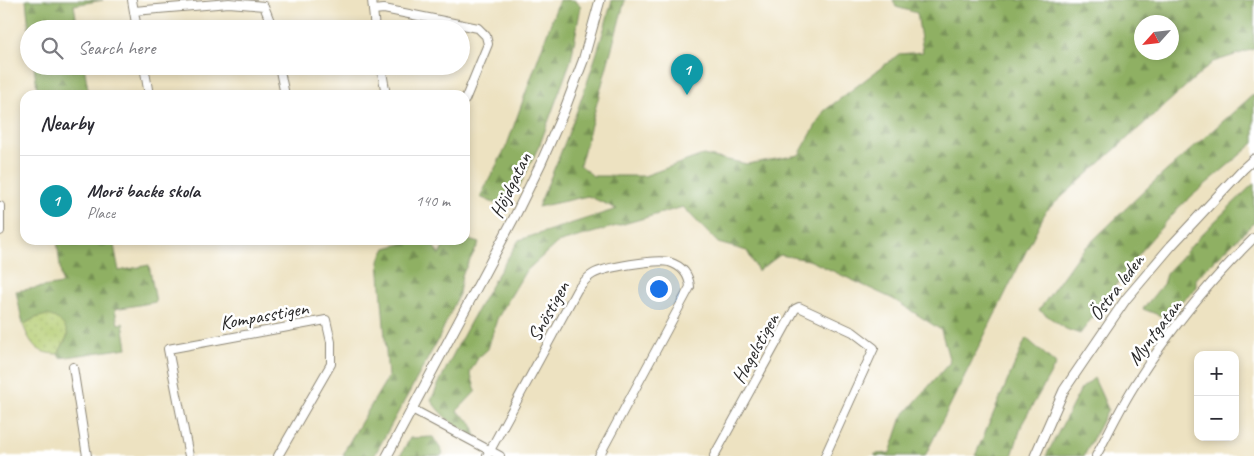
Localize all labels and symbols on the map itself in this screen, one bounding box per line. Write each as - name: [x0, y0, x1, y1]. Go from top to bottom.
- north arrow: [1134, 15, 1179, 60]
- pin: 1: [671, 54, 703, 95]
- street label: Höjdgatan: [484, 148, 537, 222]
- street label: Östra leden: [1083, 248, 1150, 326]
- street label: Snöstigen: [522, 276, 576, 346]
- your location: [646, 276, 672, 302]
- street label: Myntgatan: [1122, 294, 1188, 370]
- street label: Kompasstigen: [218, 295, 311, 336]
- street label: Hagelstigen: [726, 308, 785, 388]

